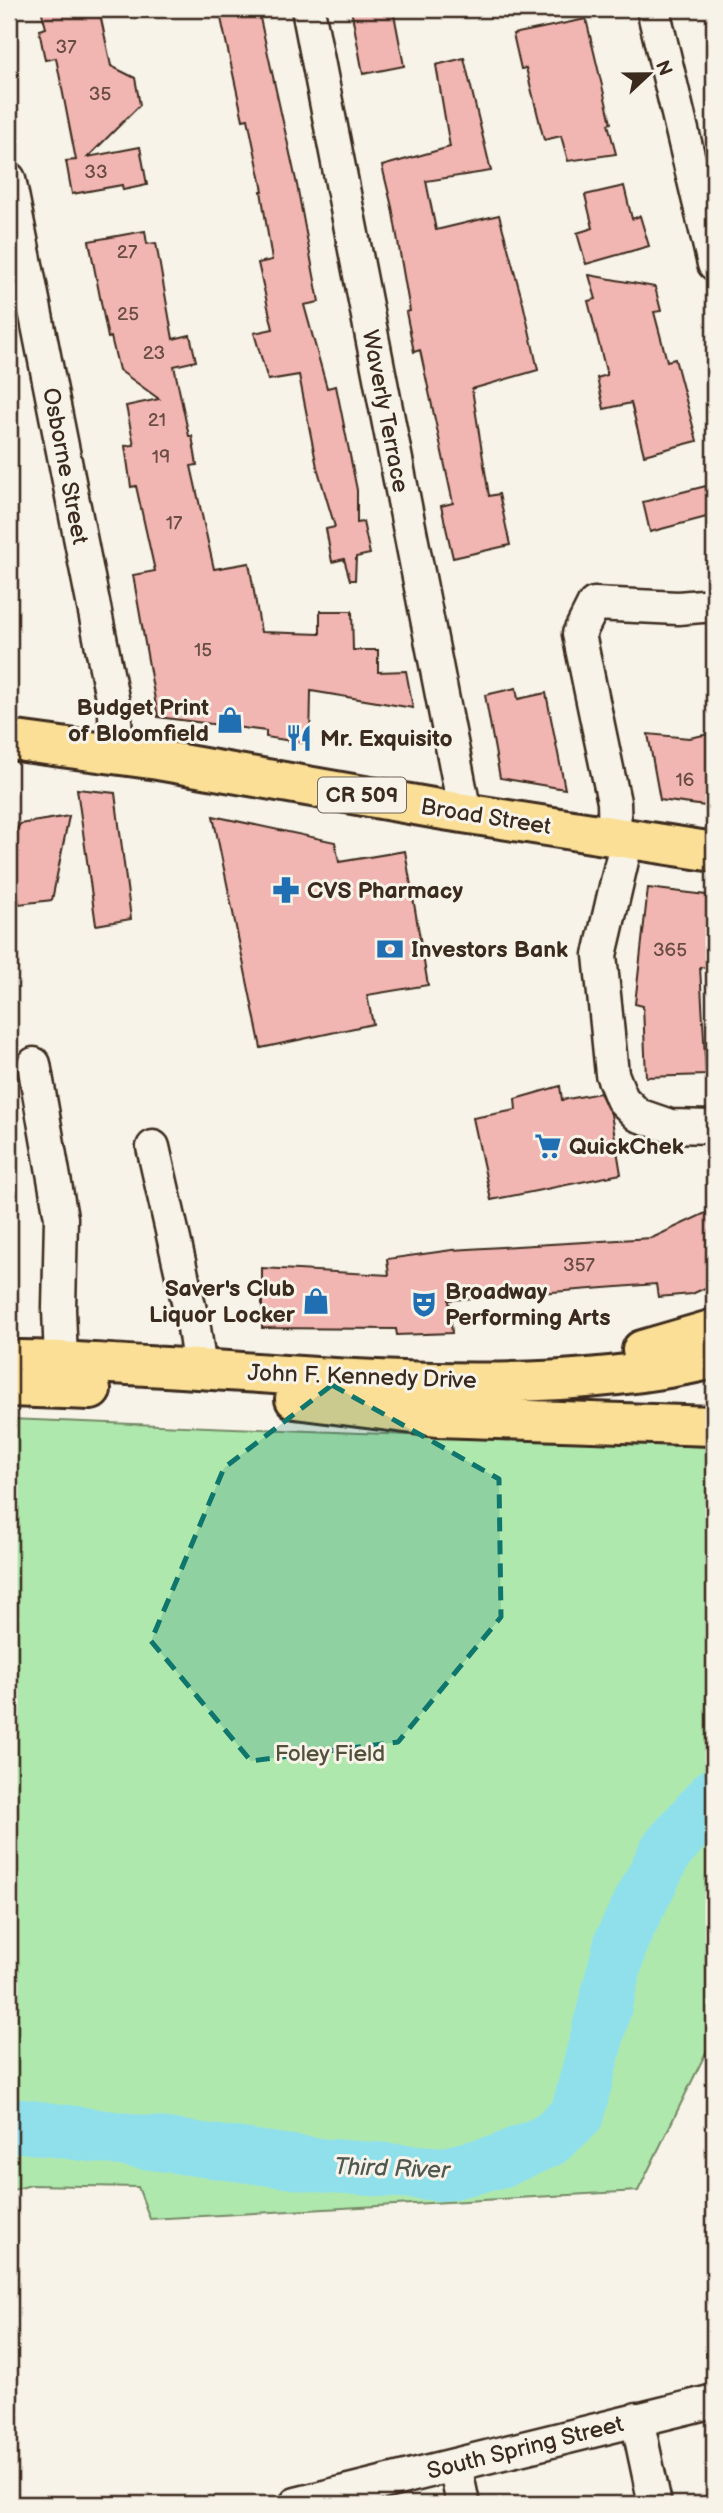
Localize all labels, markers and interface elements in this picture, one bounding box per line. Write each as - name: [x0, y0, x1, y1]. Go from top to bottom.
- house number: 37: [55, 36, 77, 59]
- north arrow: [614, 38, 684, 108]
- text: N: [650, 57, 677, 79]
- house number: 35: [89, 83, 111, 106]
- house number: 33: [84, 161, 108, 184]
- house number: 27: [117, 241, 138, 264]
- house number: 25: [117, 303, 139, 326]
- street label: Waverly Terrace: [356, 328, 415, 495]
- house number: 23: [143, 342, 165, 365]
- street label: Osborne Street: [36, 386, 94, 547]
- house number: 21: [148, 409, 166, 432]
- house number: 19: [152, 446, 170, 469]
- house number: 17: [166, 512, 183, 535]
- house number: 15: [194, 639, 212, 662]
- place label: Budget Print of Bloomfield: [68, 694, 209, 748]
- shop icon: Budget Print of Bloomfield: [215, 705, 245, 735]
- restaurant icon: Mr. Exquisito: [284, 723, 314, 753]
- place label: Mr. Exquisito: [320, 725, 453, 753]
- house number: 16: [676, 769, 694, 792]
- road number: CR 509: [318, 778, 406, 812]
- street label: Broad Street: [419, 793, 553, 841]
- pharmacy icon: CVS Pharmacy: [271, 875, 301, 905]
- place label: CVS Pharmacy: [307, 877, 463, 905]
- bank icon: Investors Bank: [375, 934, 405, 964]
- place label: Investors Bank: [411, 936, 568, 964]
- house number: 365: [653, 939, 687, 962]
- supermarket icon: QuickChek: [533, 1131, 563, 1161]
- place label: QuickChek: [569, 1133, 684, 1161]
- house number: 357: [563, 1254, 596, 1277]
- place label: Saver's Club Liquor Locker: [149, 1275, 296, 1329]
- place label: Broadway Performing Arts: [445, 1278, 611, 1332]
- shop icon: Saver's Club Liquor Locker: [301, 1286, 331, 1316]
- theatre icon: Broadway Performing Arts: [409, 1289, 439, 1319]
- street label: John F. Kennedy Drive: [247, 1359, 477, 1395]
- park label: Foley Field: [275, 1740, 385, 1768]
- water label: Third River: [334, 2152, 453, 2185]
- street label: South Spring Street: [424, 2410, 626, 2486]

